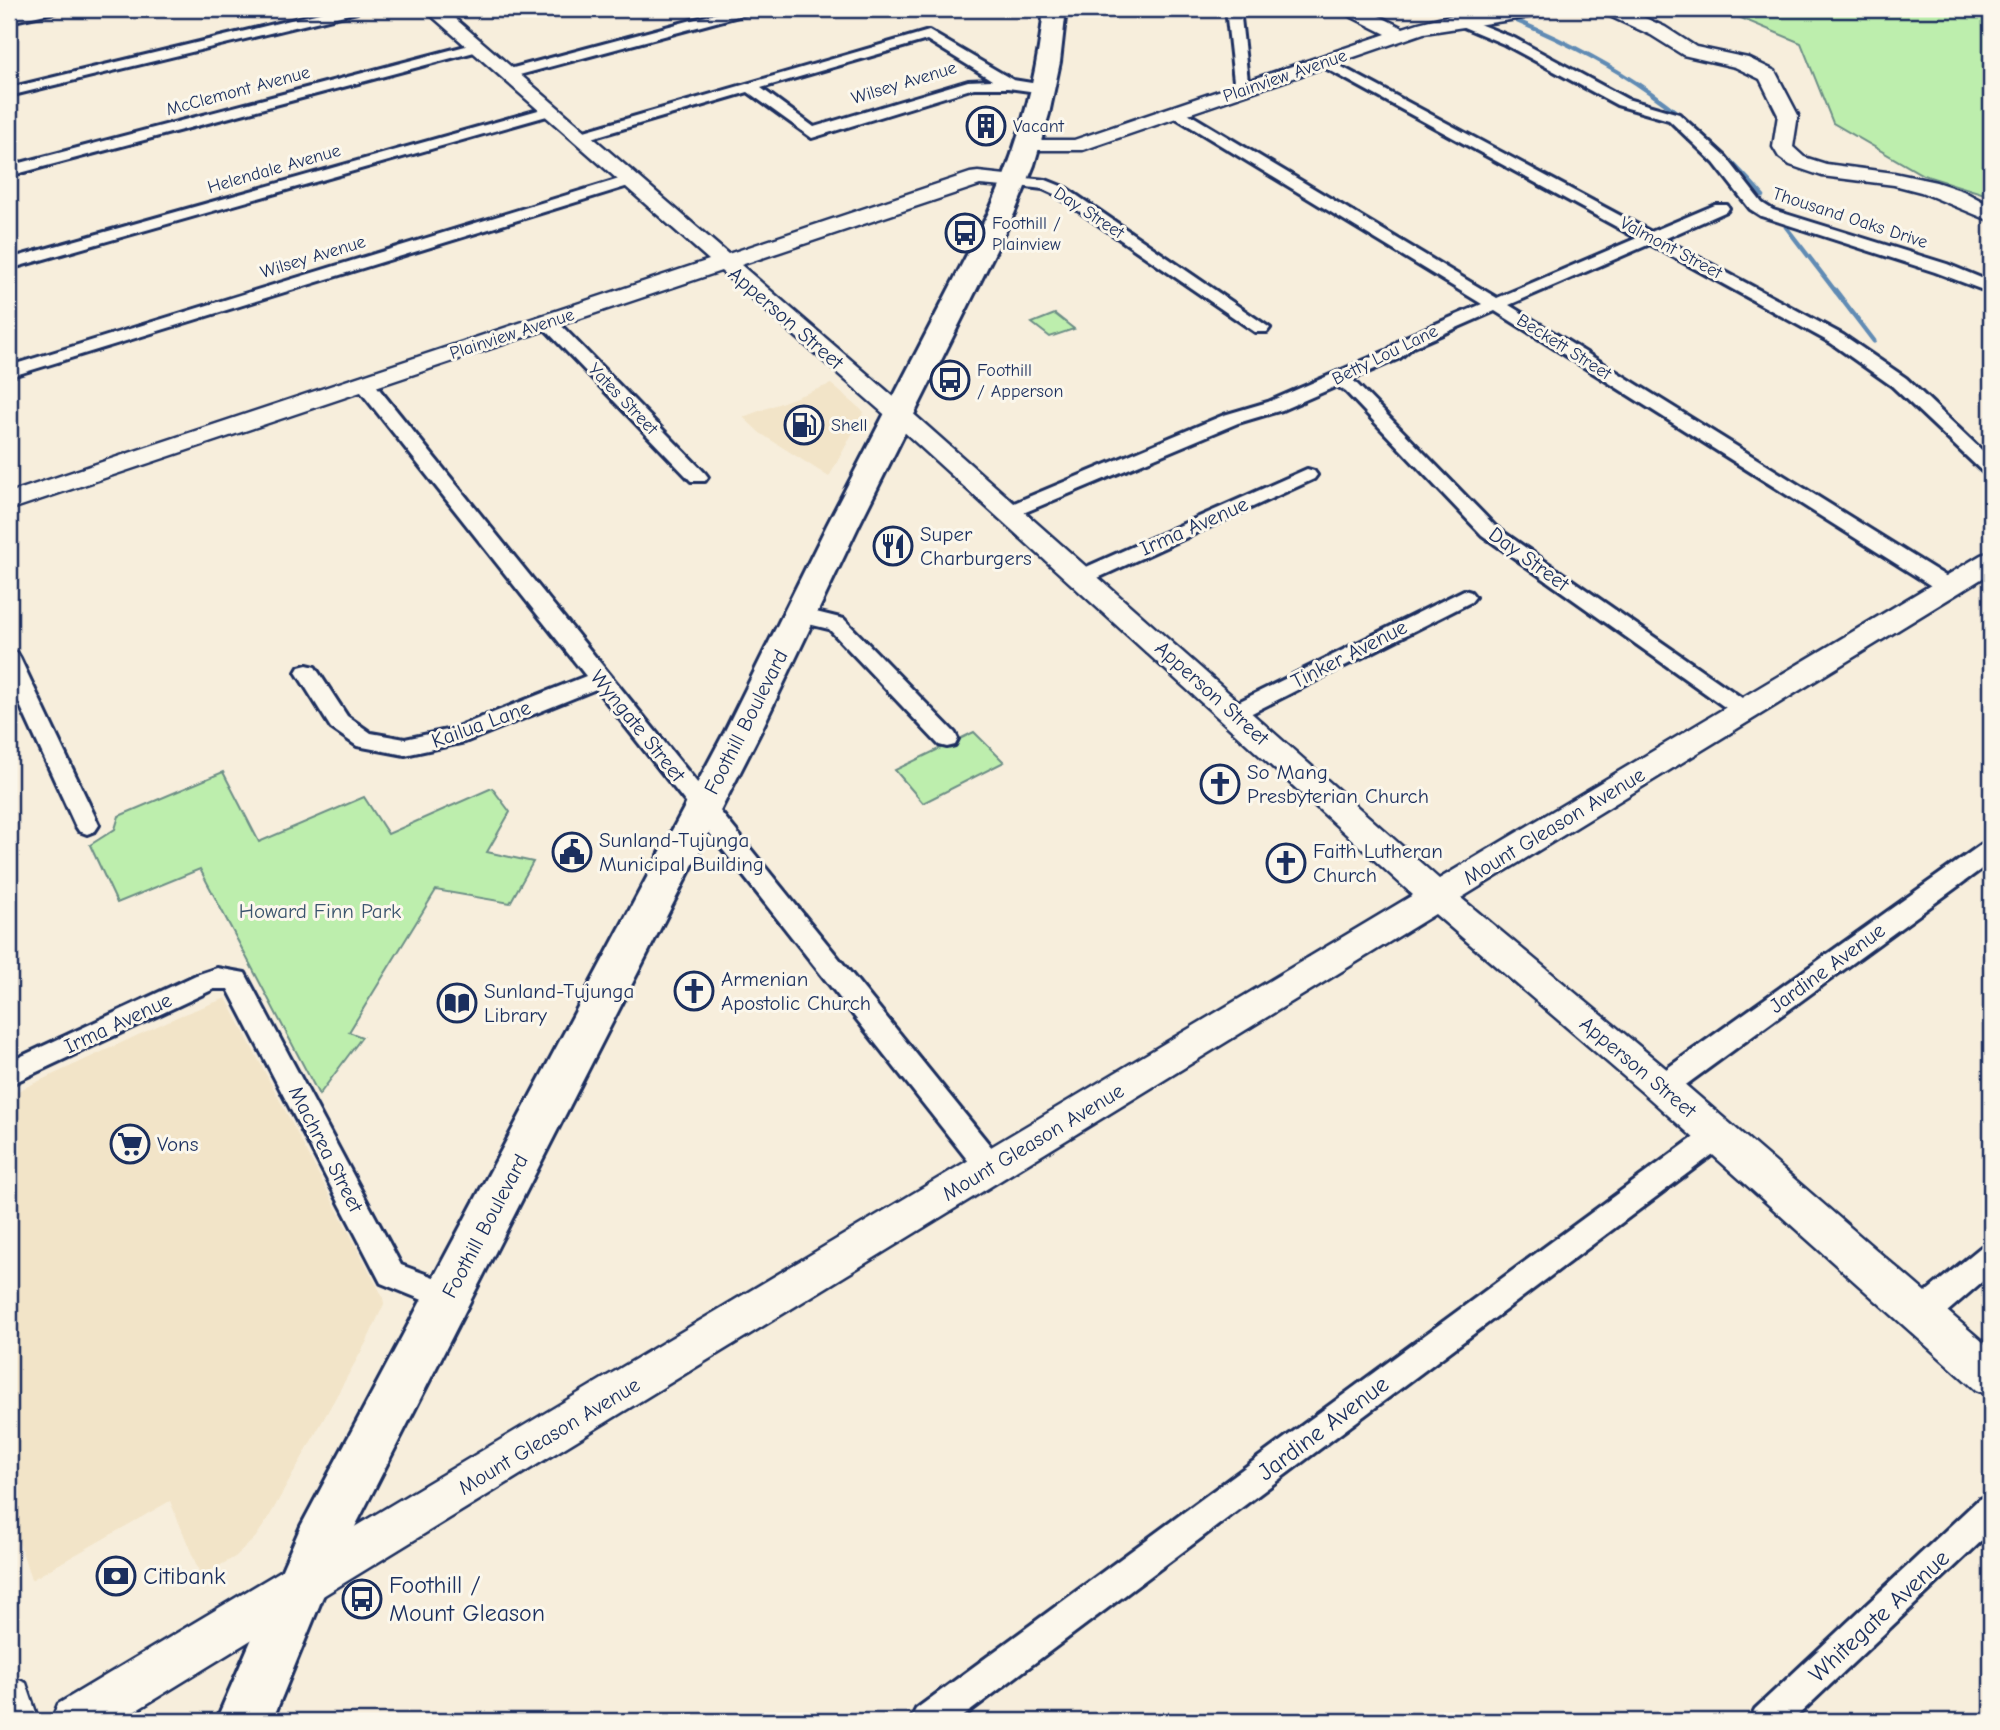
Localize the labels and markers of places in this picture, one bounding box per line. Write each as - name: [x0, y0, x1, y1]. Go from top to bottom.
- building icon: Vacant: [965, 105, 1007, 147]
- place label: Vacant: [1013, 116, 1065, 137]
- bus stop icon: Foothill / Plainview: [944, 212, 986, 254]
- place label: Foothill / Plainview: [992, 213, 1061, 255]
- bus stop icon: Foothill / Apperson: [929, 359, 971, 401]
- place label: Foothill / Apperson: [977, 360, 1064, 402]
- fuel station icon: Shell: [783, 404, 825, 446]
- place label: Shell: [831, 415, 868, 436]
- place label: Super Charburgers: [920, 522, 1032, 570]
- restaurant icon: Super Charburgers: [872, 525, 914, 567]
- place label: So Mang Presbyterian Church: [1247, 760, 1429, 808]
- church icon: So Mang Presbyterian Church: [1199, 763, 1241, 805]
- place label: Sunland-Tujunga Municipal Building: [599, 828, 764, 876]
- public building icon: Sunland-Tujunga Municipal Building: [551, 831, 593, 873]
- place label: Faith Lutheran Church: [1313, 839, 1443, 887]
- church icon: Faith Lutheran Church: [1265, 842, 1307, 884]
- place label: Armenian Apostolic Church: [721, 967, 871, 1015]
- church icon: Armenian Apostolic Church: [673, 970, 715, 1012]
- place label: Sunland-Tujunga Library: [484, 979, 634, 1027]
- library icon: Sunland-Tujunga Library: [436, 982, 478, 1024]
- supermarket icon: Vons: [109, 1123, 151, 1165]
- place label: Vons: [157, 1132, 198, 1156]
- bank icon: Citibank: [95, 1555, 137, 1597]
- place label: Citibank: [143, 1562, 226, 1590]
- place label: Foothill / Mount Gleason: [389, 1571, 545, 1627]
- bus stop icon: Foothill / Mount Gleason: [341, 1578, 383, 1620]

